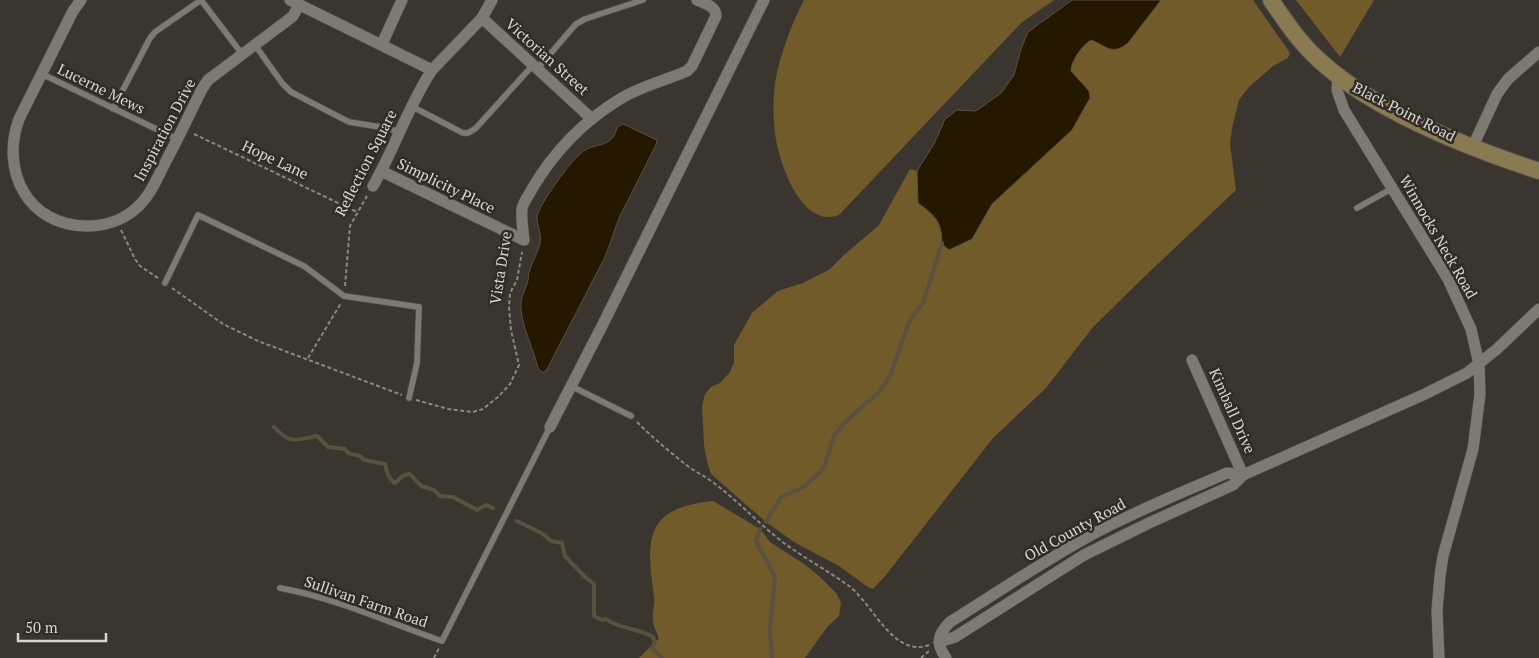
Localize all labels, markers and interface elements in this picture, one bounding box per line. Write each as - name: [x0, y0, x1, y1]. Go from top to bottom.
- street label: Victorian Street: [502, 13, 594, 99]
- street label: Lucerne Mews: [54, 58, 148, 118]
- street label: Inspiration Drive: [129, 75, 200, 184]
- street label: Black Point Road: [1350, 77, 1459, 146]
- street label: Reflection Square: [330, 106, 401, 219]
- street label: Hope Lane: [239, 135, 312, 183]
- street label: Simplicity Place: [394, 153, 499, 217]
- street label: Winnocks Neck Road: [1395, 171, 1482, 302]
- street label: Vista Drive: [484, 230, 516, 306]
- street label: Kimball Drive: [1205, 365, 1261, 456]
- street label: Old County Road: [1020, 493, 1129, 565]
- street label: Sullivan Farm Road: [302, 571, 431, 632]
- scale bar: [18, 610, 105, 642]
- text: 50 m: [25, 617, 58, 637]

